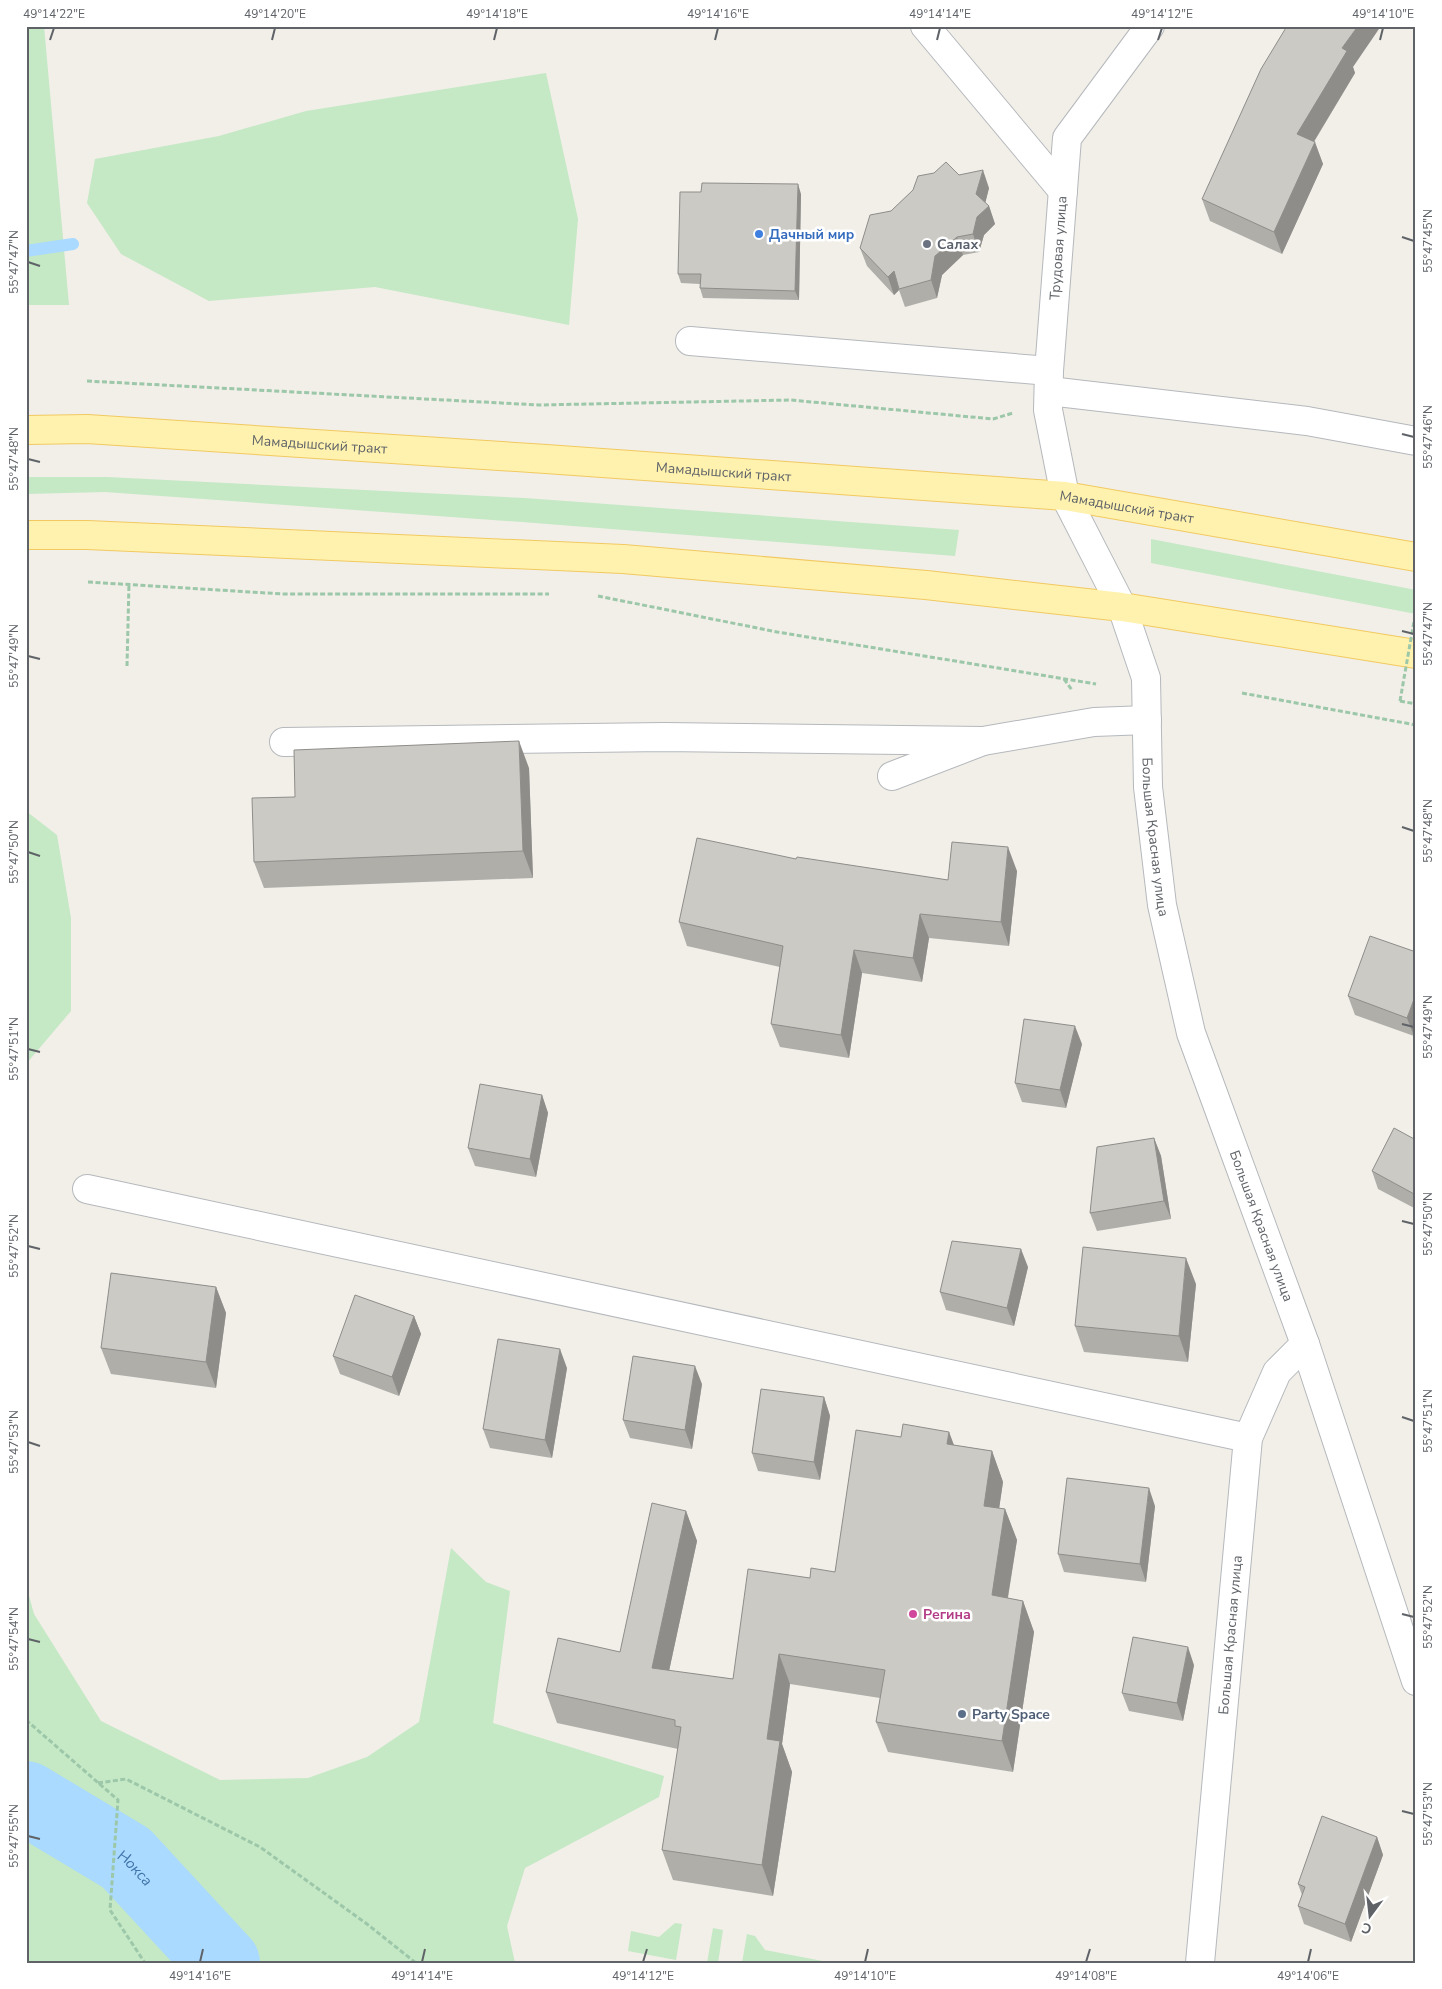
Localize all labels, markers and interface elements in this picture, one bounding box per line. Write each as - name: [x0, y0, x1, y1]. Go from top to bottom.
- text: 49°14'22"E: [23, 6, 85, 22]
- text: 49°14'20"E: [244, 6, 306, 22]
- text: 49°14'18"E: [466, 6, 528, 22]
- text: 49°14'16"E: [687, 6, 749, 22]
- text: 49°14'14"E: [909, 6, 971, 22]
- text: 49°14'12"E: [1131, 6, 1193, 22]
- text: 49°14'10"E: [1352, 6, 1414, 22]
- street label: Трудовая улица: [1045, 195, 1072, 301]
- text: 55°47'45"N: [1420, 209, 1436, 273]
- place label: Дачный мир: [769, 225, 854, 244]
- marker: Дачный мир: [753, 228, 765, 240]
- text: 55°47'47"N: [6, 230, 22, 294]
- place label: Салах: [937, 235, 978, 254]
- marker: Салах: [921, 238, 933, 250]
- text: 55°47'46"N: [1420, 405, 1436, 469]
- text: 55°47'48"N: [6, 427, 22, 491]
- street label: Мамадышский тракт: [251, 431, 389, 459]
- street label: Мамадышский тракт: [655, 458, 793, 487]
- street label: Мамадышский тракт: [1058, 486, 1196, 528]
- text: 55°47'47"N: [1420, 602, 1436, 666]
- text: 55°47'49"N: [6, 624, 22, 688]
- street label: Большая Красная улица: [1137, 757, 1173, 919]
- text: 55°47'48"N: [1420, 799, 1436, 863]
- text: 55°47'50"N: [6, 820, 22, 884]
- text: 55°47'49"N: [1420, 995, 1436, 1059]
- text: 55°47'51"N: [6, 1017, 22, 1081]
- street label: Большая Красная улица: [1225, 1148, 1298, 1304]
- text: 55°47'50"N: [1420, 1192, 1436, 1256]
- text: 55°47'52"N: [6, 1214, 22, 1278]
- text: 55°47'51"N: [1420, 1389, 1436, 1453]
- text: 55°47'53"N: [6, 1410, 22, 1474]
- street label: Большая Красная улица: [1214, 1555, 1247, 1715]
- text: 55°47'52"N: [1420, 1585, 1436, 1649]
- place label: Регина: [923, 1605, 971, 1624]
- text: 55°47'54"N: [6, 1607, 22, 1671]
- marker: Регина: [907, 1608, 919, 1620]
- place label: Party Space: [972, 1705, 1050, 1724]
- marker: Party Space: [956, 1708, 968, 1720]
- text: 55°47'53"N: [1420, 1782, 1436, 1846]
- text: 55°47'55"N: [6, 1804, 22, 1868]
- water label: Нокса: [114, 1845, 157, 1890]
- north arrow: [1344, 1892, 1394, 1942]
- text: С: [1359, 1918, 1374, 1938]
- text: 49°14'16"E: [169, 1968, 231, 1984]
- text: 49°14'14"E: [391, 1968, 453, 1984]
- text: 49°14'12"E: [612, 1968, 674, 1984]
- text: 49°14'10"E: [834, 1968, 896, 1984]
- text: 49°14'08"E: [1055, 1968, 1117, 1984]
- text: 49°14'06"E: [1277, 1968, 1339, 1984]

